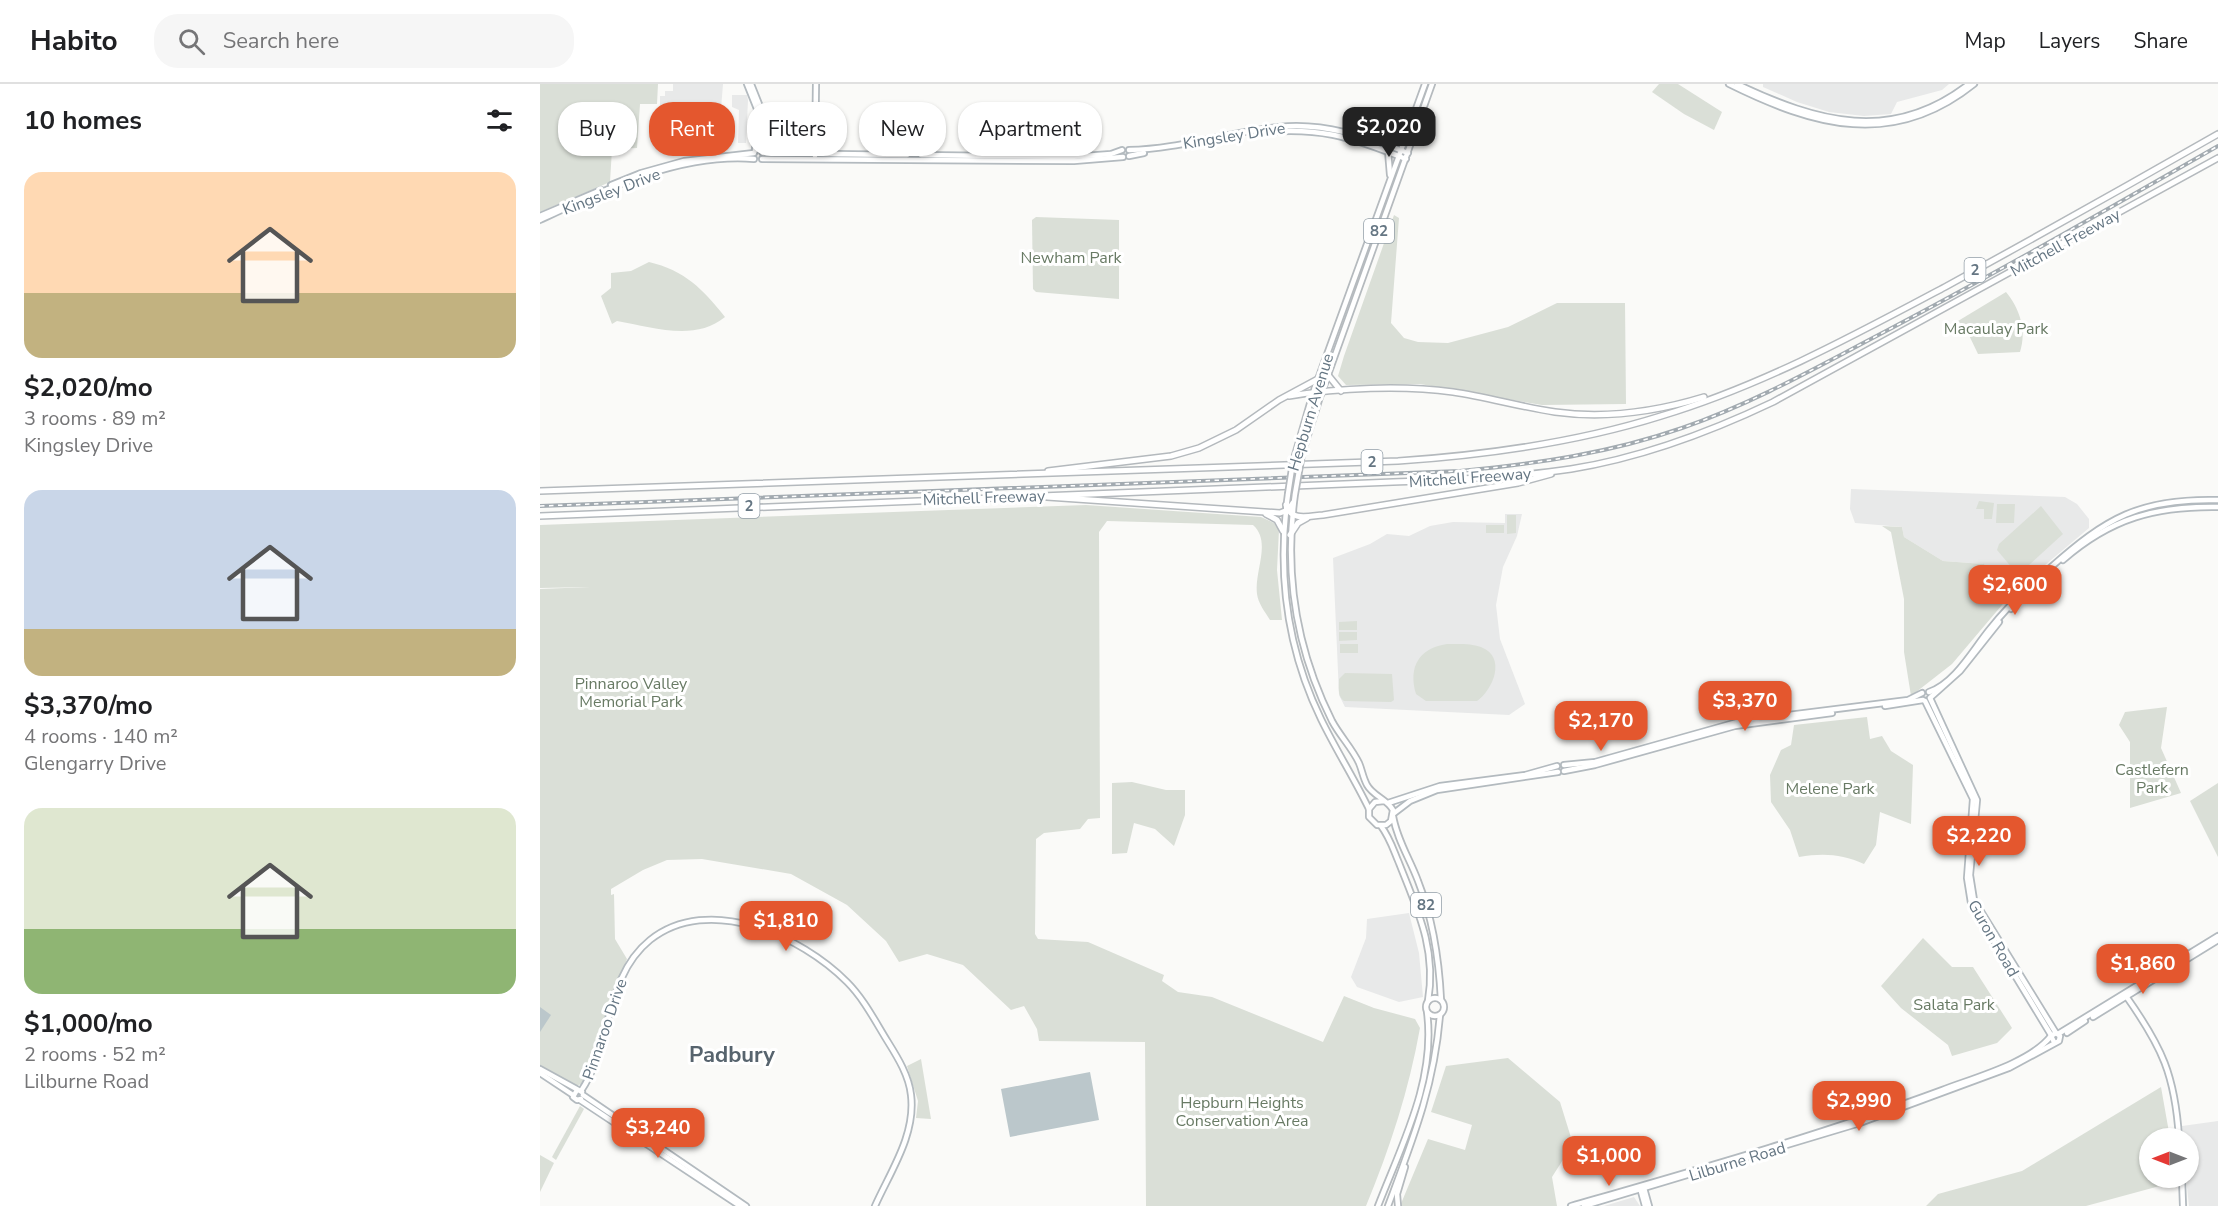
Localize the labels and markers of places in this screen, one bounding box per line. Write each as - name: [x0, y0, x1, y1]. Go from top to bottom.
- pin: $2,020: [1340, 107, 1438, 158]
- pin: $2,600: [1966, 565, 2064, 616]
- pin: $3,370: [1696, 681, 1794, 732]
- pin: $2,170: [1552, 701, 1650, 752]
- pin: $2,220: [1930, 816, 2028, 867]
- pin: $1,810: [737, 901, 835, 952]
- pin: $1,860: [2094, 944, 2192, 995]
- pin: $2,990: [1810, 1081, 1908, 1132]
- pin: $3,240: [609, 1108, 707, 1159]
- pin: $1,000: [1560, 1136, 1658, 1187]

